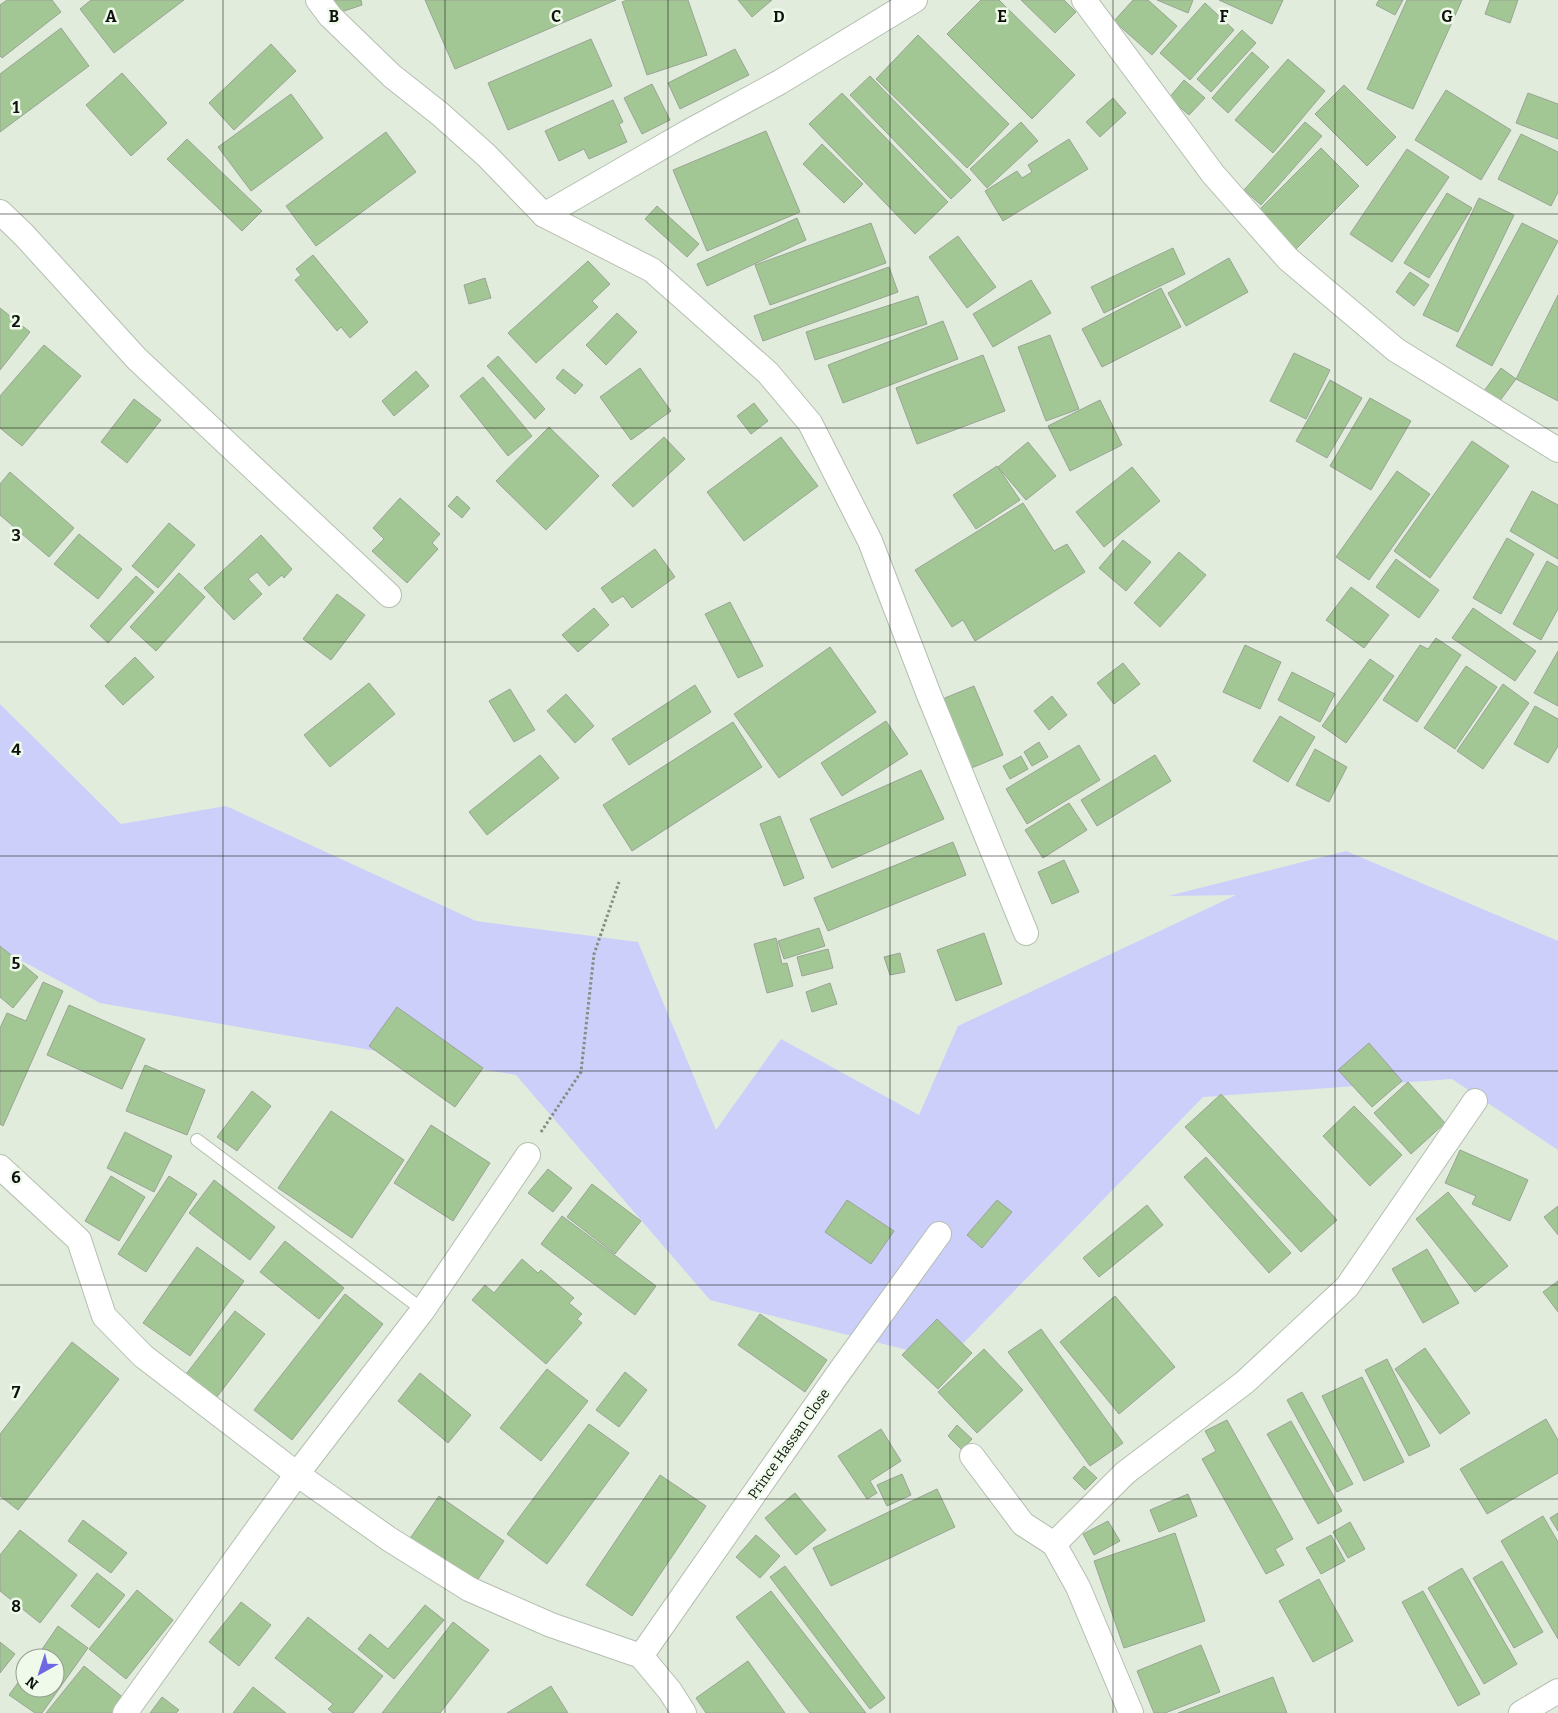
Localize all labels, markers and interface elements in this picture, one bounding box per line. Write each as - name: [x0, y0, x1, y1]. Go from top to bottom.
- text: A: [105, 7, 117, 26]
- text: B: [329, 7, 339, 26]
- text: C: [551, 7, 561, 26]
- text: D: [773, 7, 785, 26]
- text: E: [997, 7, 1007, 26]
- text: F: [1220, 7, 1229, 26]
- text: G: [1441, 7, 1453, 26]
- text: 1: [13, 98, 20, 117]
- text: 2: [11, 312, 21, 331]
- text: 3: [11, 526, 21, 545]
- text: 4: [11, 740, 21, 759]
- text: 5: [12, 954, 21, 973]
- text: 6: [11, 1168, 21, 1187]
- text: 7: [12, 1383, 21, 1402]
- street label: Prince Hassan Close: [744, 1385, 834, 1503]
- text: 8: [11, 1597, 21, 1616]
- north arrow: [15, 1648, 65, 1698]
- text: N: [22, 1673, 42, 1693]

